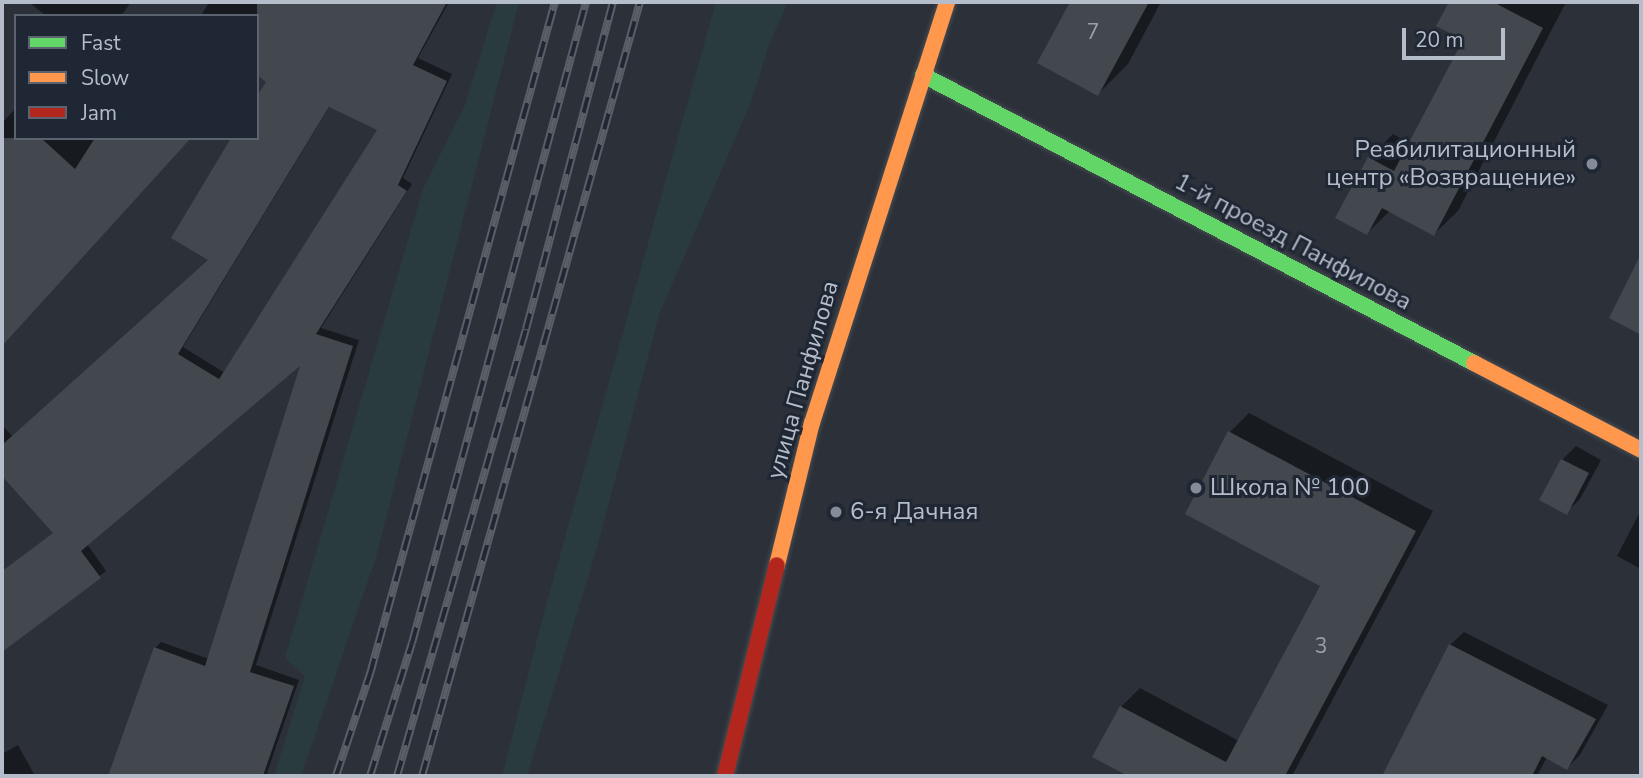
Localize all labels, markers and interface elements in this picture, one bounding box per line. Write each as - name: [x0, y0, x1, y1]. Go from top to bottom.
- legend: [14, 14, 259, 140]
- scale bar: [1405, 14, 1508, 58]
- house number: 7: [1087, 19, 1099, 45]
- text: 20 m: [1415, 26, 1464, 54]
- text: Fast: [81, 29, 121, 57]
- text: Slow: [81, 64, 129, 92]
- text: Jam: [81, 99, 117, 127]
- place label: Реабилитационный центр «Возвращение»: [1326, 136, 1576, 192]
- marker: Реабилитационный центр «Возвращение»: [1582, 154, 1602, 174]
- street label: 1-й проезд Панфилова: [1170, 167, 1416, 317]
- street label: улица Панфилова: [761, 278, 845, 482]
- place label: Школа № 100: [1210, 474, 1369, 502]
- marker: Школа № 100: [1188, 480, 1204, 496]
- place label: 6-я Дачная: [850, 498, 978, 526]
- marker: 6-я Дачная: [828, 504, 844, 520]
- house number: 3: [1315, 633, 1327, 659]

